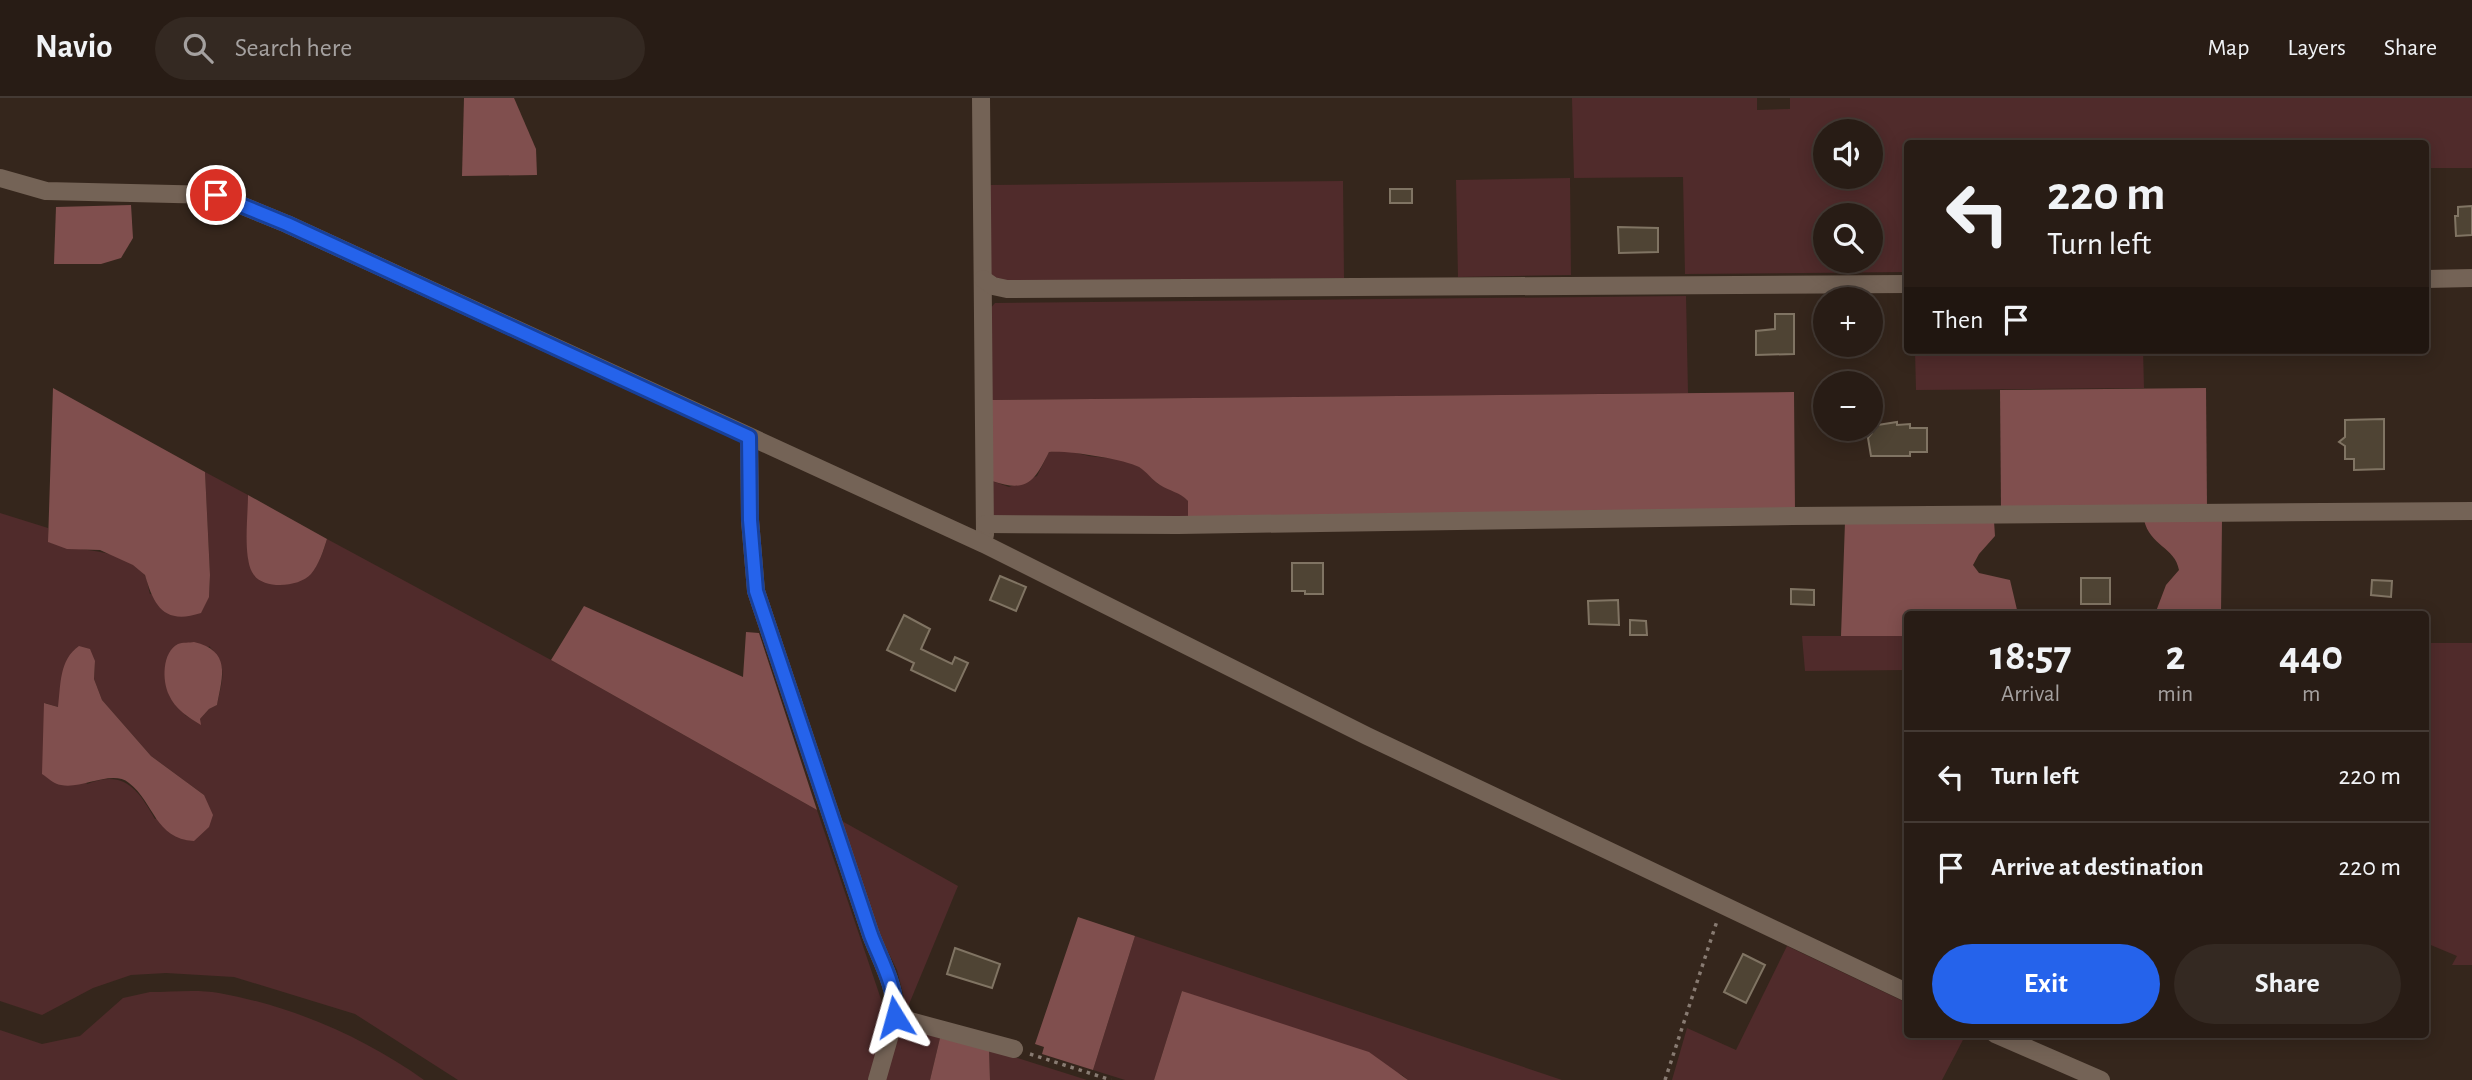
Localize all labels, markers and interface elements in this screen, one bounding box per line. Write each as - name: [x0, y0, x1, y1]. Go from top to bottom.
- search box: [155, 17, 645, 80]
- icon: search: [179, 29, 217, 67]
- text: Navio: [35, 31, 113, 64]
- text: Search here: [235, 35, 352, 61]
- text: Map: [2207, 36, 2249, 60]
- text: Layers: [2287, 36, 2346, 60]
- text: Share: [2384, 36, 2437, 60]
- map controls: [1813, 119, 1883, 441]
- button: sound: [1813, 119, 1883, 189]
- pin: [186, 165, 246, 225]
- icon: left: [1932, 168, 2023, 259]
- text: 220 m: [2047, 170, 2166, 219]
- icon: arrive: [197, 176, 235, 214]
- button: search: [1813, 203, 1883, 273]
- text: Turn left: [2047, 228, 2151, 260]
- button: +: [1813, 287, 1883, 357]
- icon: arrive: [1997, 301, 2035, 339]
- text: Then: [1932, 307, 1983, 333]
- button: −: [1813, 371, 1883, 441]
- text: 18:57: [1990, 635, 2072, 677]
- text: 2: [2165, 635, 2185, 677]
- text: 440: [2279, 635, 2343, 677]
- text: Arrival: [2001, 683, 2060, 706]
- text: min: [2157, 683, 2193, 706]
- text: m: [2302, 683, 2320, 706]
- icon: left: [1932, 758, 1970, 796]
- text: Turn left: [1991, 763, 2079, 789]
- text: 220 m: [2339, 763, 2401, 789]
- icon: arrive: [1932, 849, 1970, 887]
- text: Arrive at destination: [1991, 854, 2204, 880]
- text: 220 m: [2339, 854, 2401, 880]
- button: Exit: [1932, 944, 2160, 1024]
- button: Share: [2174, 944, 2401, 1024]
- position arrow: [858, 980, 932, 1054]

